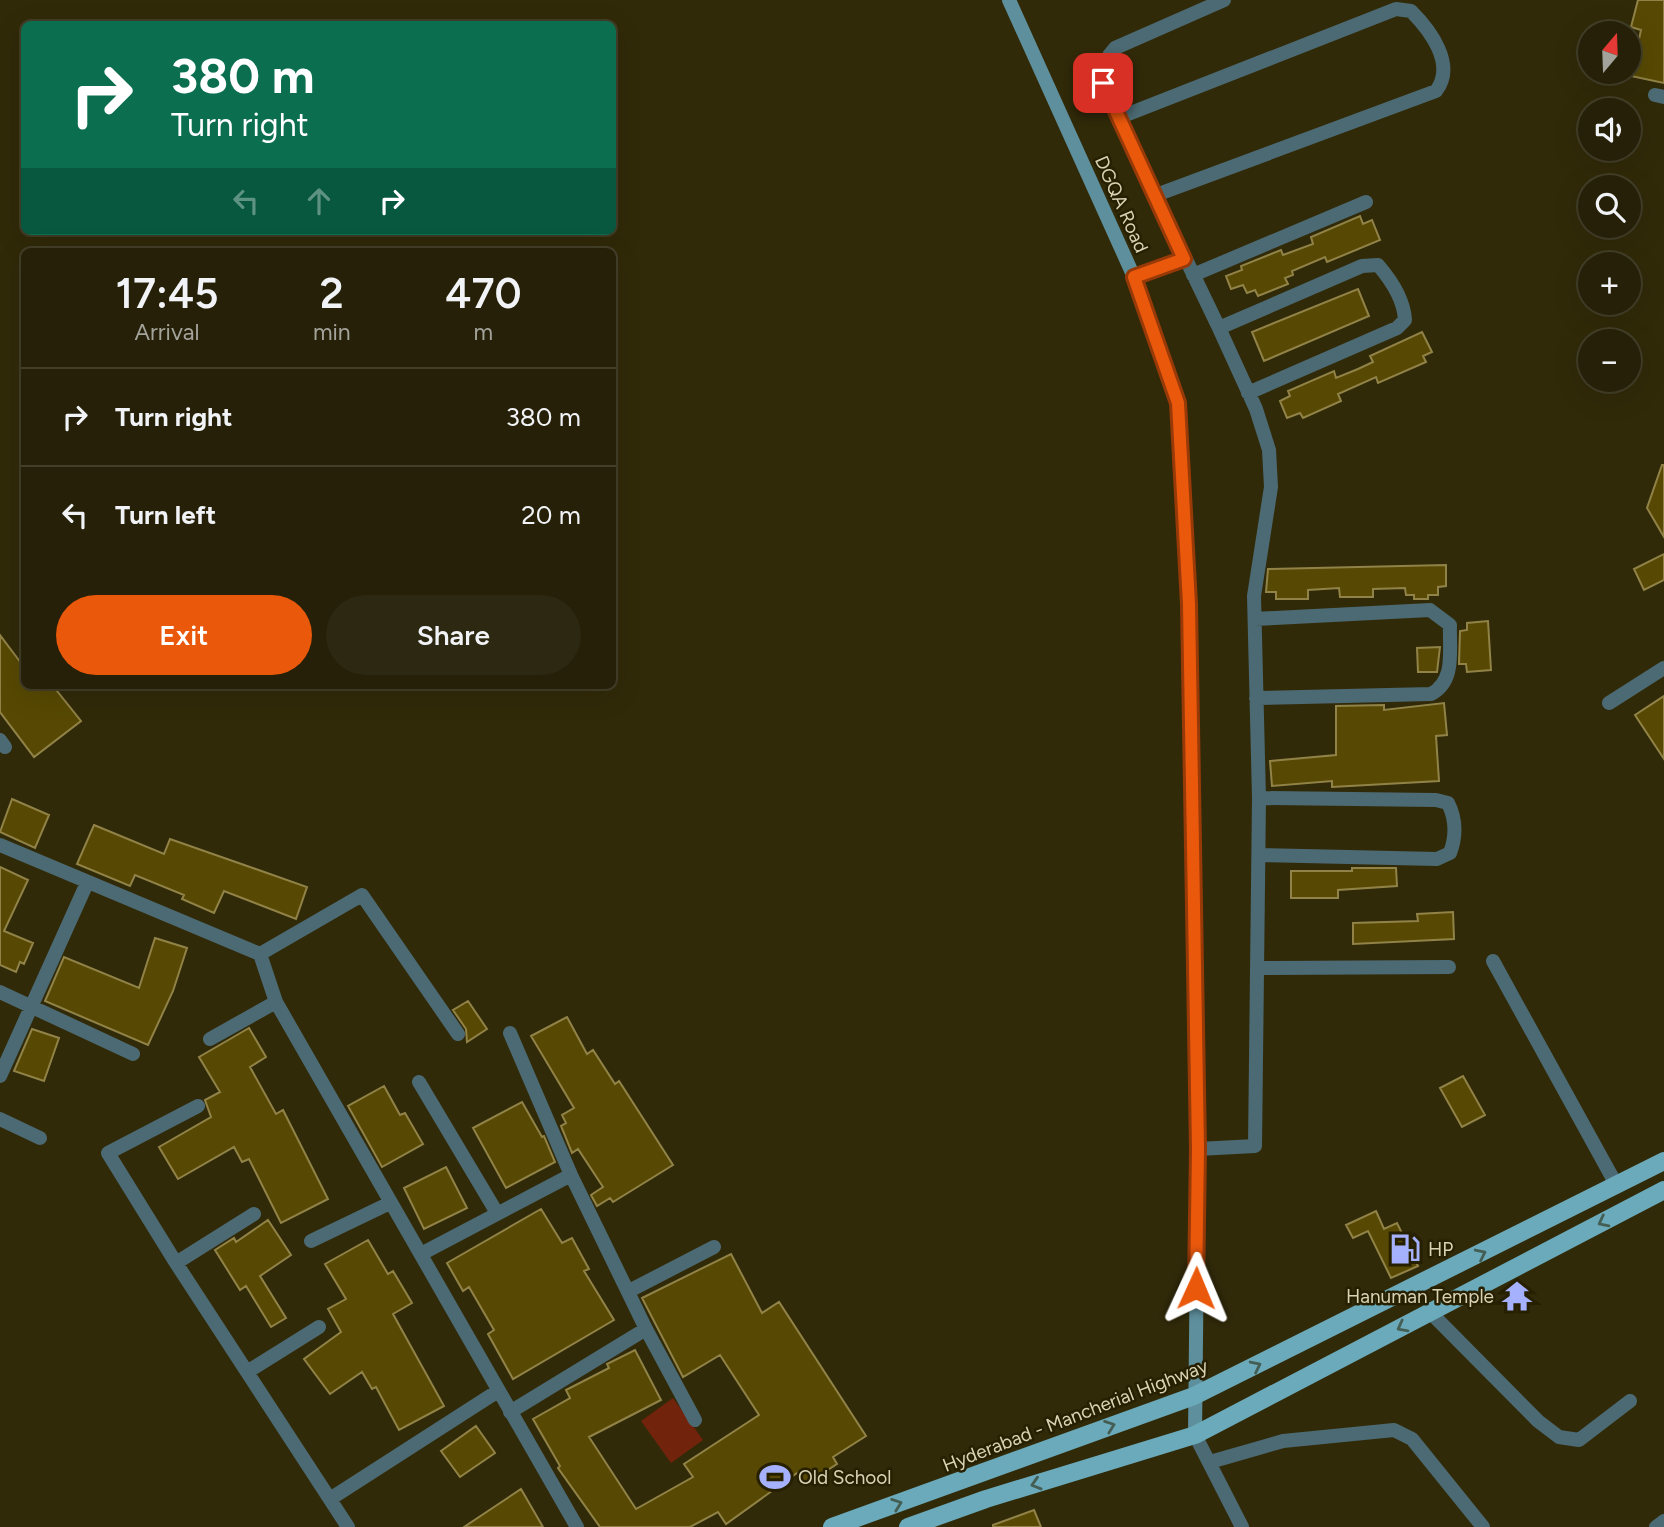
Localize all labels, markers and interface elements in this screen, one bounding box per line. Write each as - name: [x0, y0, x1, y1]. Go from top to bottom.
- north arrow: [1578, 21, 1642, 84]
- map controls: [1578, 21, 1641, 392]
- text: 380 m: [171, 46, 314, 105]
- icon: right: [56, 49, 147, 140]
- pin: [1073, 53, 1133, 113]
- icon: arrive: [1084, 64, 1122, 102]
- button: sound: [1578, 98, 1641, 161]
- text: Turn right: [171, 106, 309, 144]
- street label: DGQA Road: [1090, 152, 1153, 256]
- button: search: [1578, 175, 1641, 238]
- icon: left: [227, 182, 265, 220]
- icon: ahead: [300, 182, 338, 220]
- icon: right: [373, 182, 411, 220]
- button: +: [1578, 252, 1641, 315]
- text: 17:45: [115, 268, 219, 319]
- text: 2: [320, 268, 344, 319]
- text: 470: [445, 268, 522, 319]
- text: Arrival: [135, 318, 199, 346]
- text: min: [313, 318, 351, 346]
- text: m: [474, 318, 493, 346]
- button: −: [1578, 329, 1641, 392]
- icon: right: [56, 398, 94, 436]
- text: Turn right: [115, 401, 232, 433]
- text: 380 m: [506, 401, 581, 433]
- icon: left: [56, 496, 94, 534]
- text: Turn left: [115, 499, 216, 531]
- text: 20 m: [521, 499, 581, 531]
- button: Exit: [56, 595, 312, 675]
- button: Share: [326, 595, 581, 675]
- one-way arrow: [1598, 1213, 1611, 1227]
- fuel station icon: HP: [1388, 1232, 1422, 1266]
- place label: HP: [1428, 1238, 1453, 1261]
- one-way arrow: [1474, 1248, 1486, 1262]
- position arrow: [1159, 1251, 1233, 1325]
- temple icon: Hanuman Temple: [1500, 1279, 1534, 1313]
- place label: Hanuman Temple: [1346, 1285, 1494, 1308]
- one-way arrow: [1397, 1318, 1409, 1332]
- street label: Hyderabad - Mancherial Highway: [939, 1354, 1211, 1477]
- one-way arrow: [1249, 1360, 1261, 1374]
- one-way arrow: [1104, 1421, 1116, 1435]
- sports icon: Old School: [758, 1460, 792, 1494]
- place label: Old School: [798, 1466, 892, 1489]
- one-way arrow: [1030, 1475, 1042, 1490]
- one-way arrow: [890, 1498, 902, 1512]

